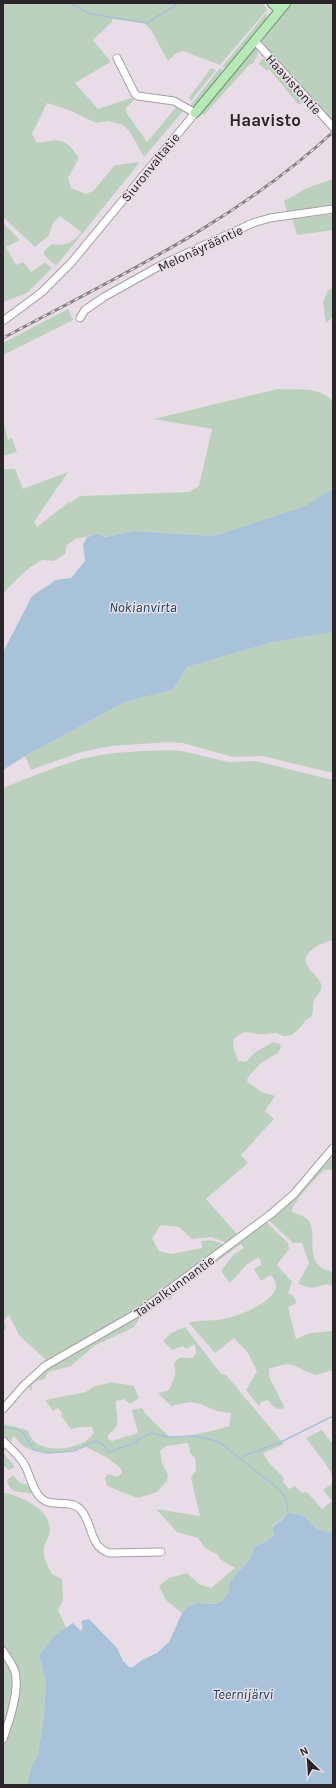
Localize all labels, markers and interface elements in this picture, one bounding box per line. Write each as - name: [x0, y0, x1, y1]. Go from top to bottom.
- street label: Haavistontie: [263, 51, 325, 118]
- district label: Haavisto: [229, 110, 301, 130]
- street label: Siuronvaltatie: [118, 130, 183, 205]
- street label: Melonäyrääntie: [155, 222, 245, 275]
- water label: Nokianvirta: [109, 599, 177, 616]
- street label: Taivalkunnantie: [131, 1252, 217, 1320]
- water label: Teernijärvi: [213, 1686, 273, 1703]
- north arrow: [288, 1740, 328, 1780]
- text: N: [298, 1744, 310, 1759]

